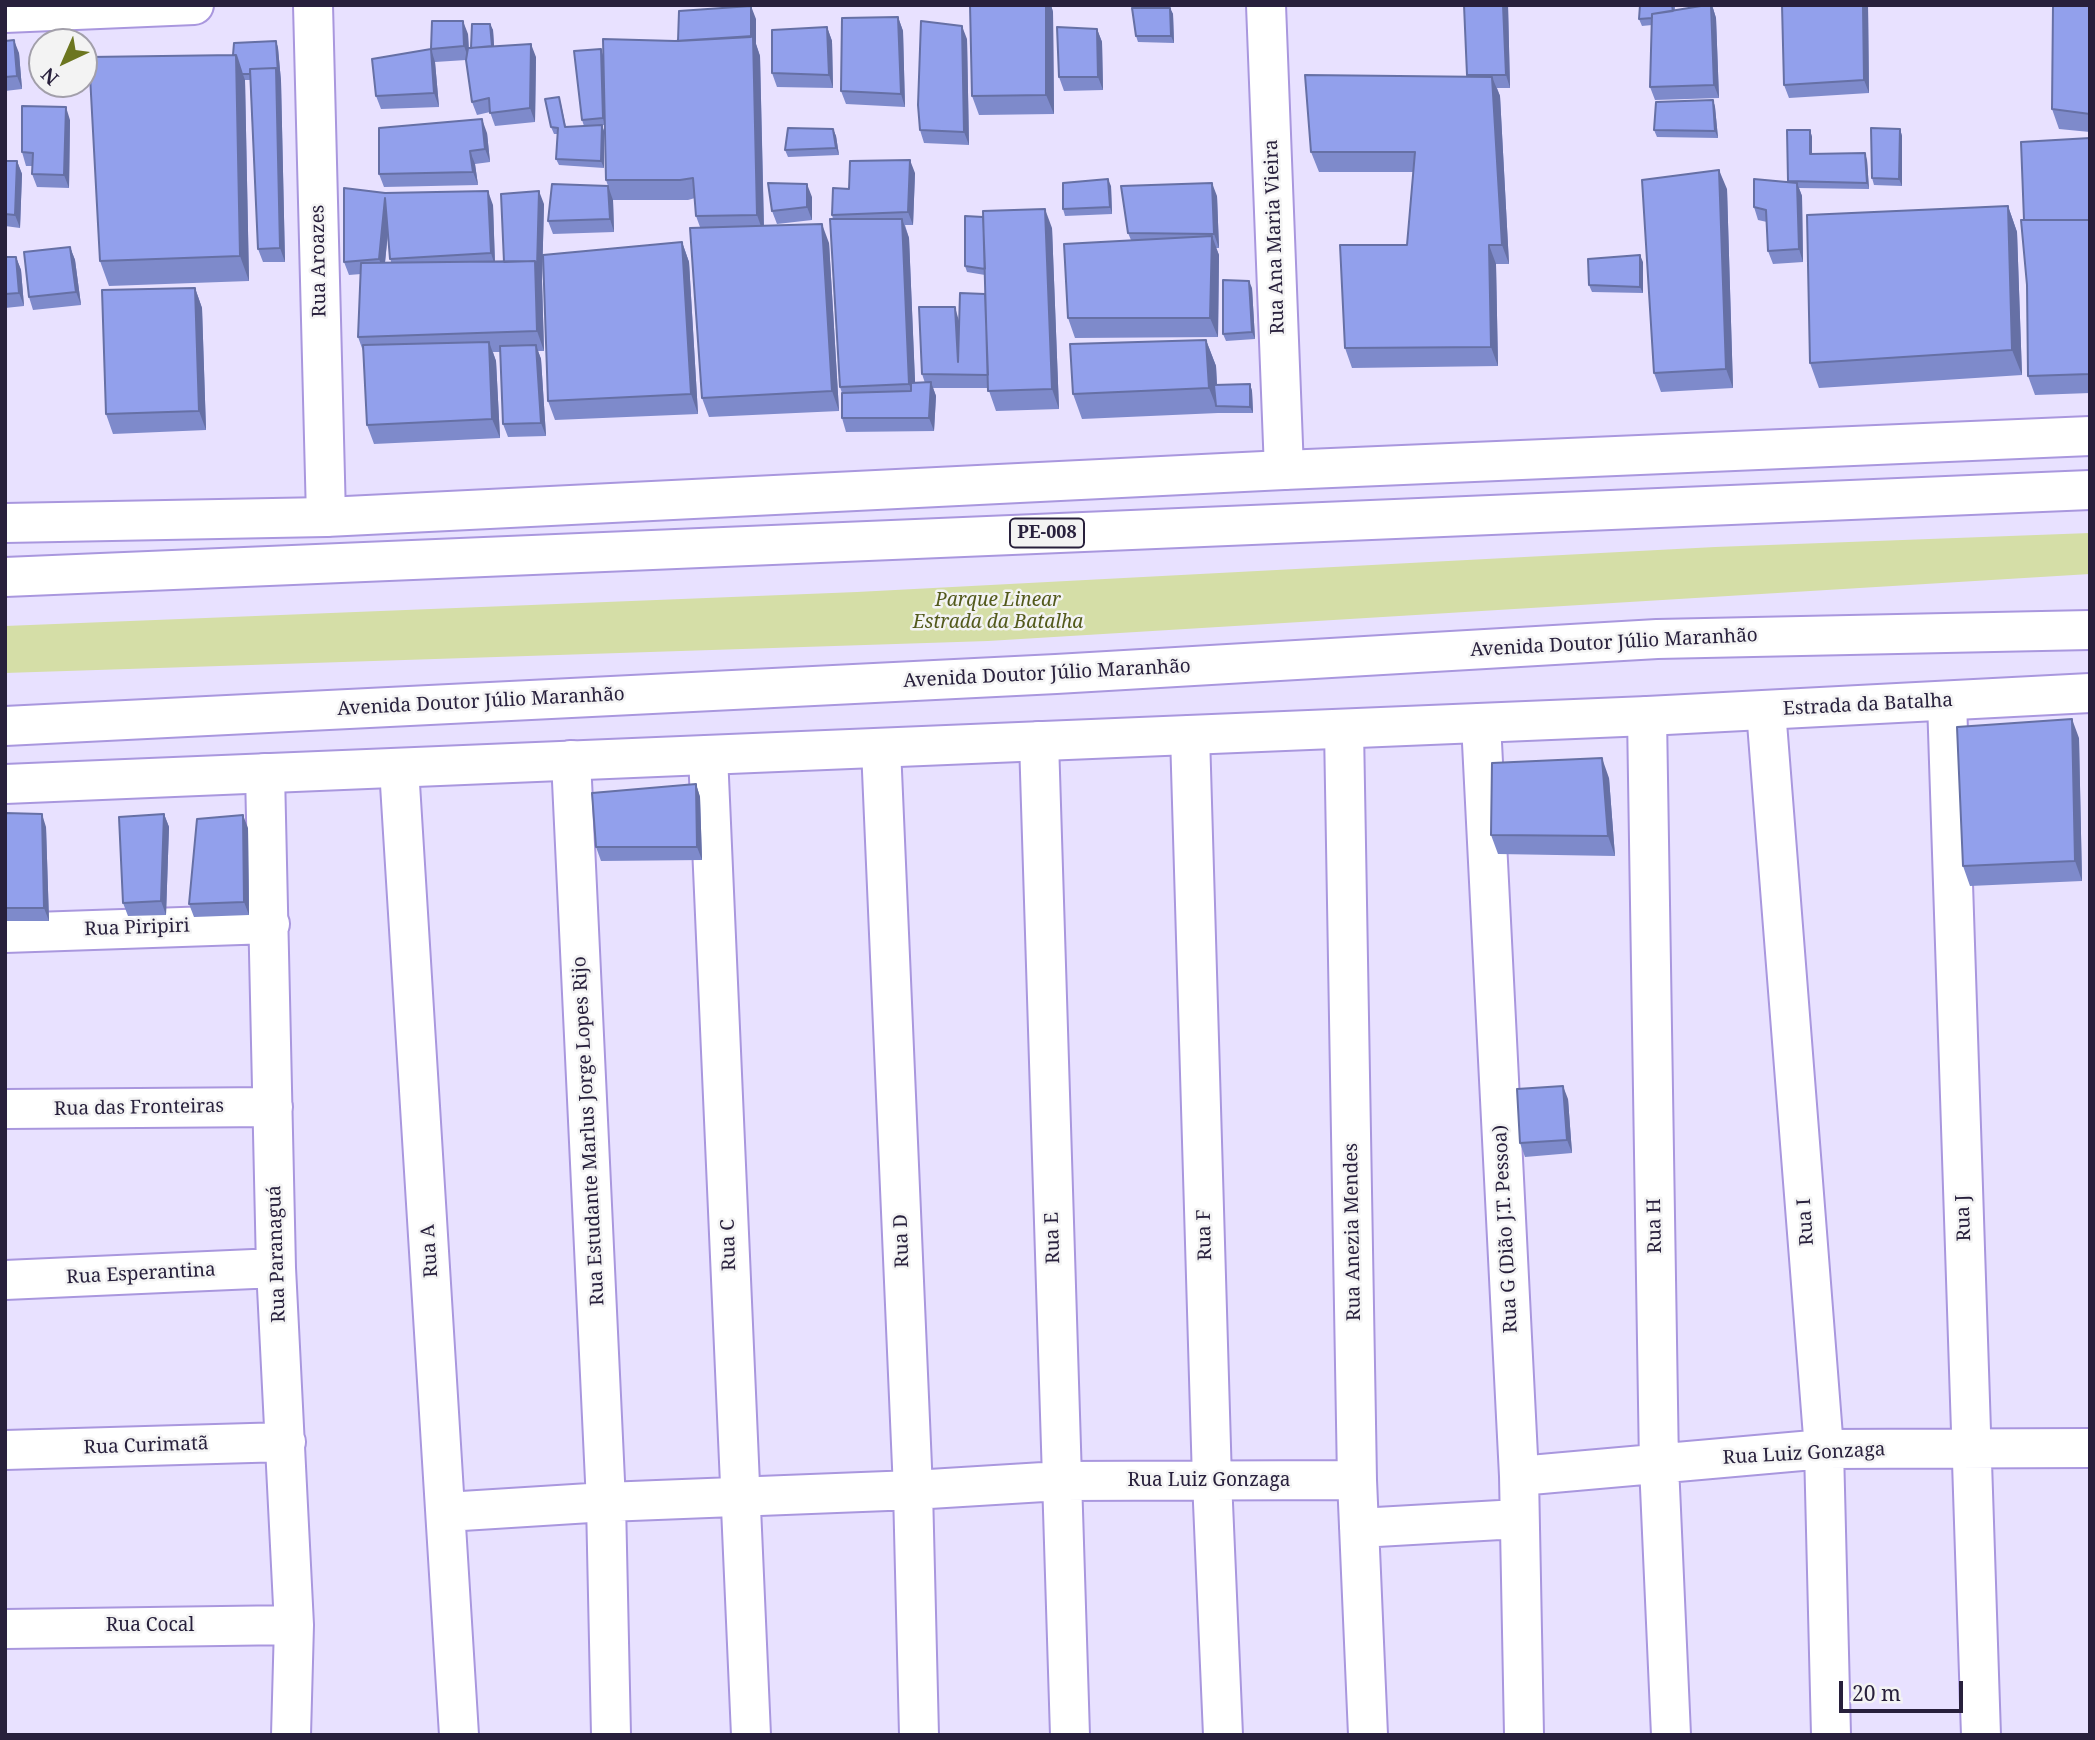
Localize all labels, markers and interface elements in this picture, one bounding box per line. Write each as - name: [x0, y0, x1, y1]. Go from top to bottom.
- north arrow: [28, 28, 98, 98]
- text: N: [35, 62, 64, 91]
- street label: Rua Ana Maria Vieira: [1260, 139, 1290, 335]
- street label: Rua Aroazes: [307, 205, 331, 317]
- road number: PE-008: [1010, 518, 1084, 548]
- park label: Parque Linear Estrada da Batalha: [913, 590, 1083, 634]
- street label: Avenida Doutor Júlio Maranhão: [1470, 624, 1758, 662]
- street label: Avenida Doutor Júlio Maranhão: [903, 655, 1191, 693]
- street label: Avenida Doutor Júlio Maranhão: [337, 683, 625, 721]
- street label: Estrada da Batalha: [1782, 689, 1954, 721]
- street label: Rua Piripiri: [84, 915, 190, 941]
- street label: Rua Estudante Marlus Jorge Lopes Rijo: [568, 956, 610, 1306]
- street label: Rua das Fronteiras: [54, 1095, 224, 1121]
- street label: Rua G (Dião J.T. Pessoa): [1489, 1124, 1523, 1334]
- street label: Rua Anezia Mendes: [1340, 1143, 1366, 1321]
- street label: Rua Paranaguá: [263, 1185, 291, 1323]
- street label: Rua J: [1952, 1194, 1976, 1242]
- street label: Rua H: [1643, 1198, 1667, 1254]
- street label: Rua I: [1793, 1198, 1819, 1246]
- street label: Rua F: [1193, 1209, 1217, 1261]
- street label: Rua E: [1041, 1212, 1065, 1264]
- street label: Rua D: [890, 1214, 914, 1268]
- street label: Rua C: [717, 1219, 741, 1271]
- street label: Rua A: [417, 1223, 443, 1279]
- street label: Rua Esperantina: [66, 1259, 216, 1289]
- street label: Rua Curimatã: [83, 1432, 209, 1460]
- street label: Rua Luiz Gonzaga: [1722, 1438, 1886, 1470]
- street label: Rua Luiz Gonzaga: [1128, 1470, 1290, 1492]
- street label: Rua Cocal: [106, 1615, 194, 1637]
- scale bar: [1843, 1666, 1967, 1710]
- text: 20 m: [1852, 1679, 1901, 1707]

